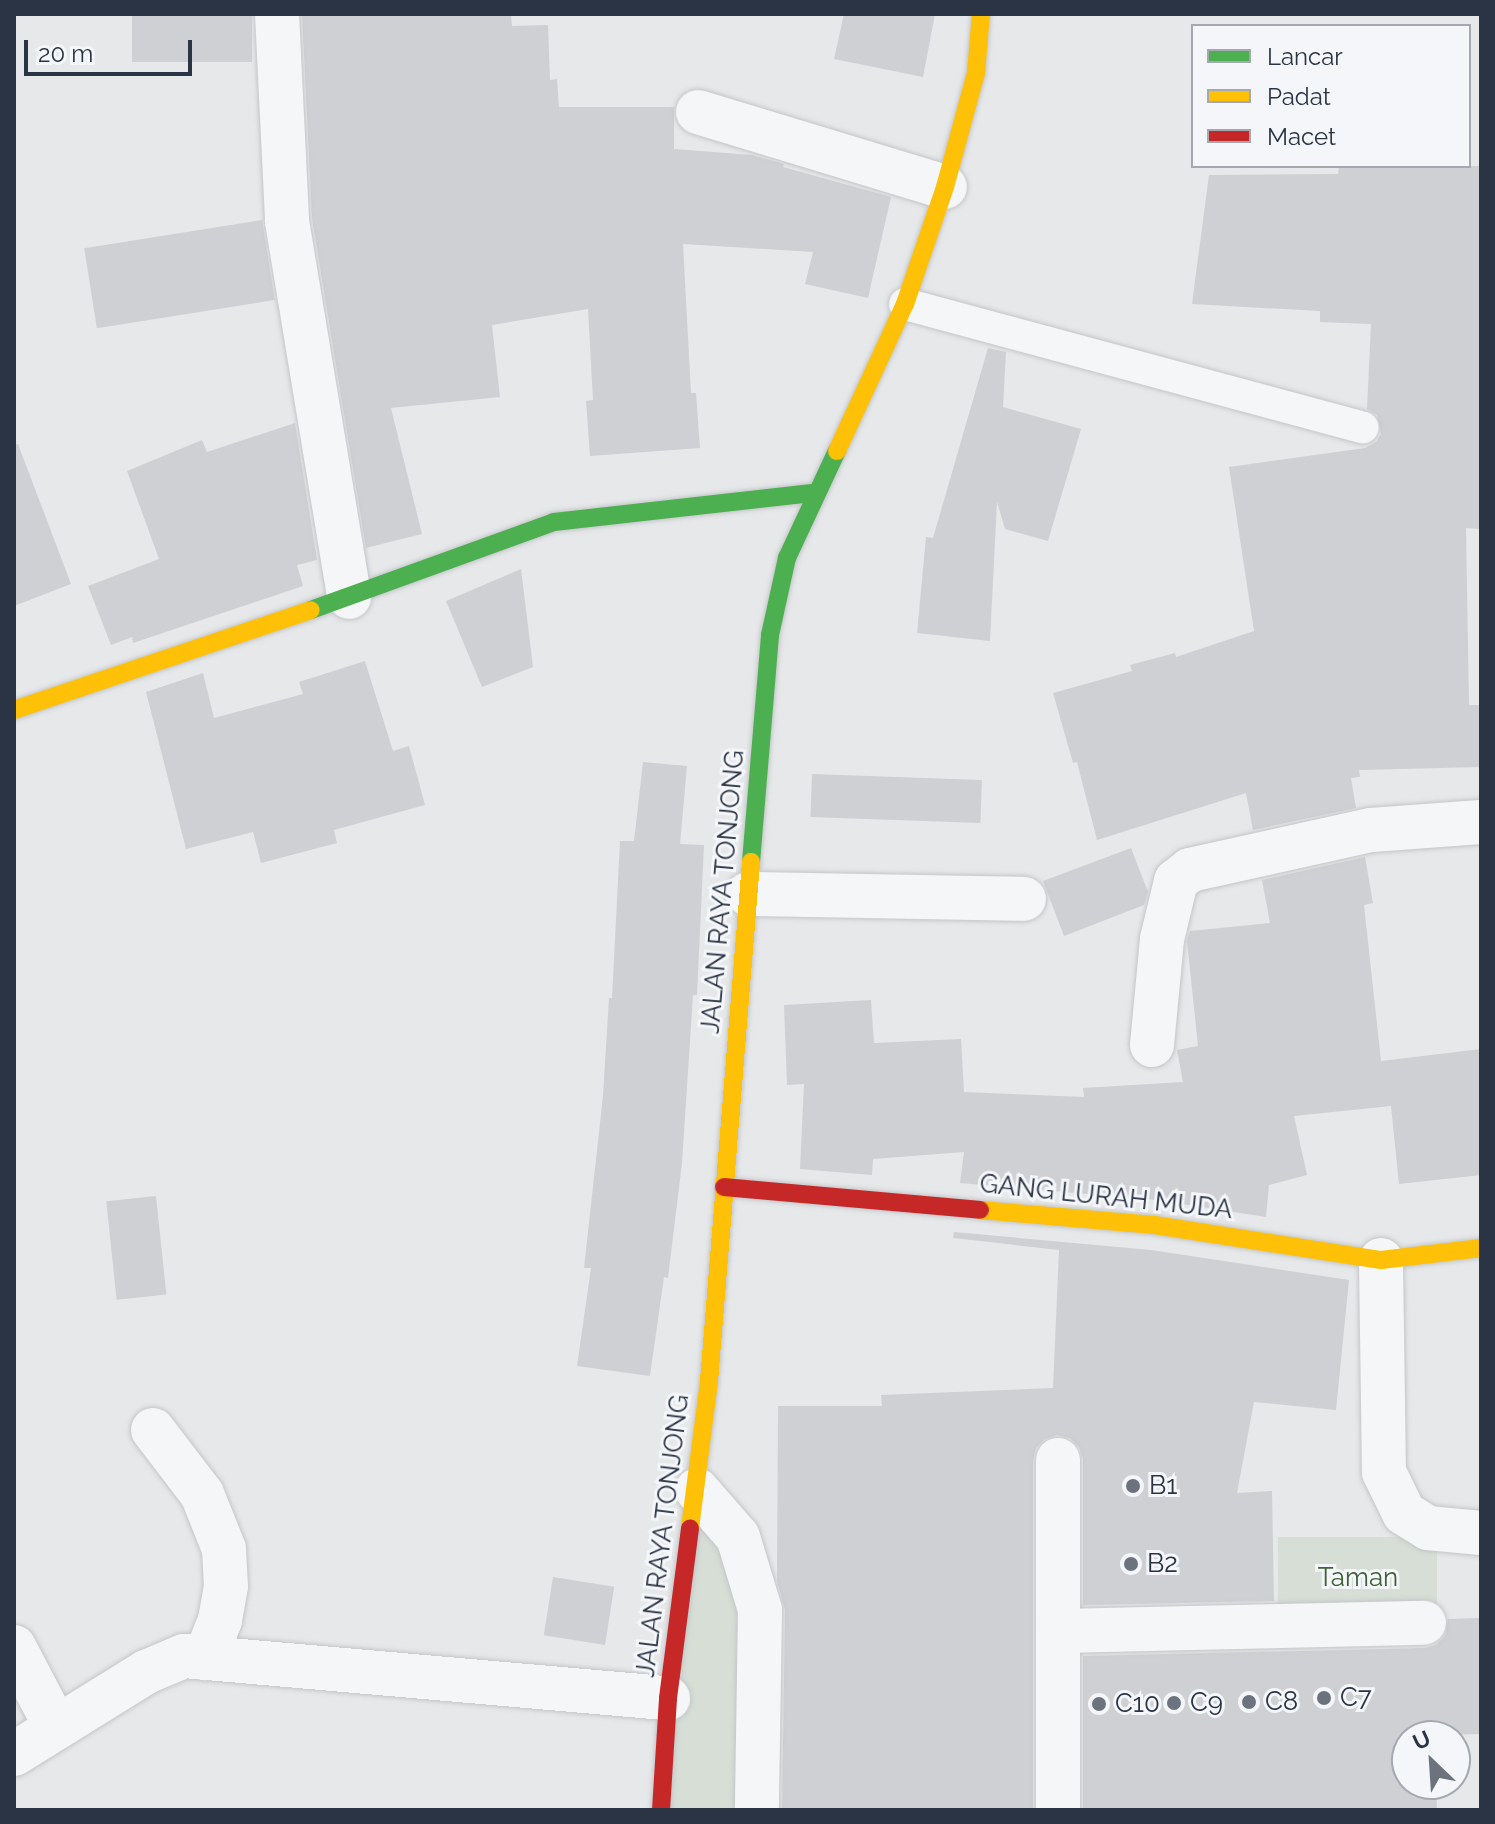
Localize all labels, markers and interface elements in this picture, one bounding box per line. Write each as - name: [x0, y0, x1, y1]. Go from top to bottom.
- scale bar: [28, 24, 196, 74]
- legend: [1191, 24, 1471, 168]
- text: 20 m: [38, 39, 93, 68]
- text: Lancar: [1267, 42, 1343, 71]
- text: Padat: [1267, 82, 1331, 111]
- text: Macet: [1267, 122, 1336, 151]
- street label: JALAN RAYA TONJONG: [695, 748, 751, 1036]
- street label: GANG LURAH MUDA: [978, 1168, 1234, 1226]
- street label: JALAN RAYA TONJONG: [630, 1392, 696, 1680]
- place label: B1: [1149, 1470, 1177, 1502]
- marker: B1: [1124, 1477, 1142, 1495]
- place label: B2: [1147, 1548, 1178, 1580]
- marker: B2: [1122, 1555, 1140, 1573]
- park label: Taman: [1318, 1562, 1398, 1594]
- place label: C7: [1340, 1682, 1372, 1714]
- place label: C8: [1265, 1686, 1298, 1718]
- place label: C9: [1190, 1687, 1223, 1719]
- place label: C10: [1115, 1688, 1160, 1720]
- marker: C7: [1315, 1689, 1333, 1707]
- marker: C8: [1240, 1693, 1258, 1711]
- marker: C9: [1165, 1694, 1183, 1712]
- marker: C10: [1090, 1695, 1108, 1713]
- north arrow: [1391, 1720, 1471, 1800]
- text: U: [1409, 1725, 1435, 1755]

